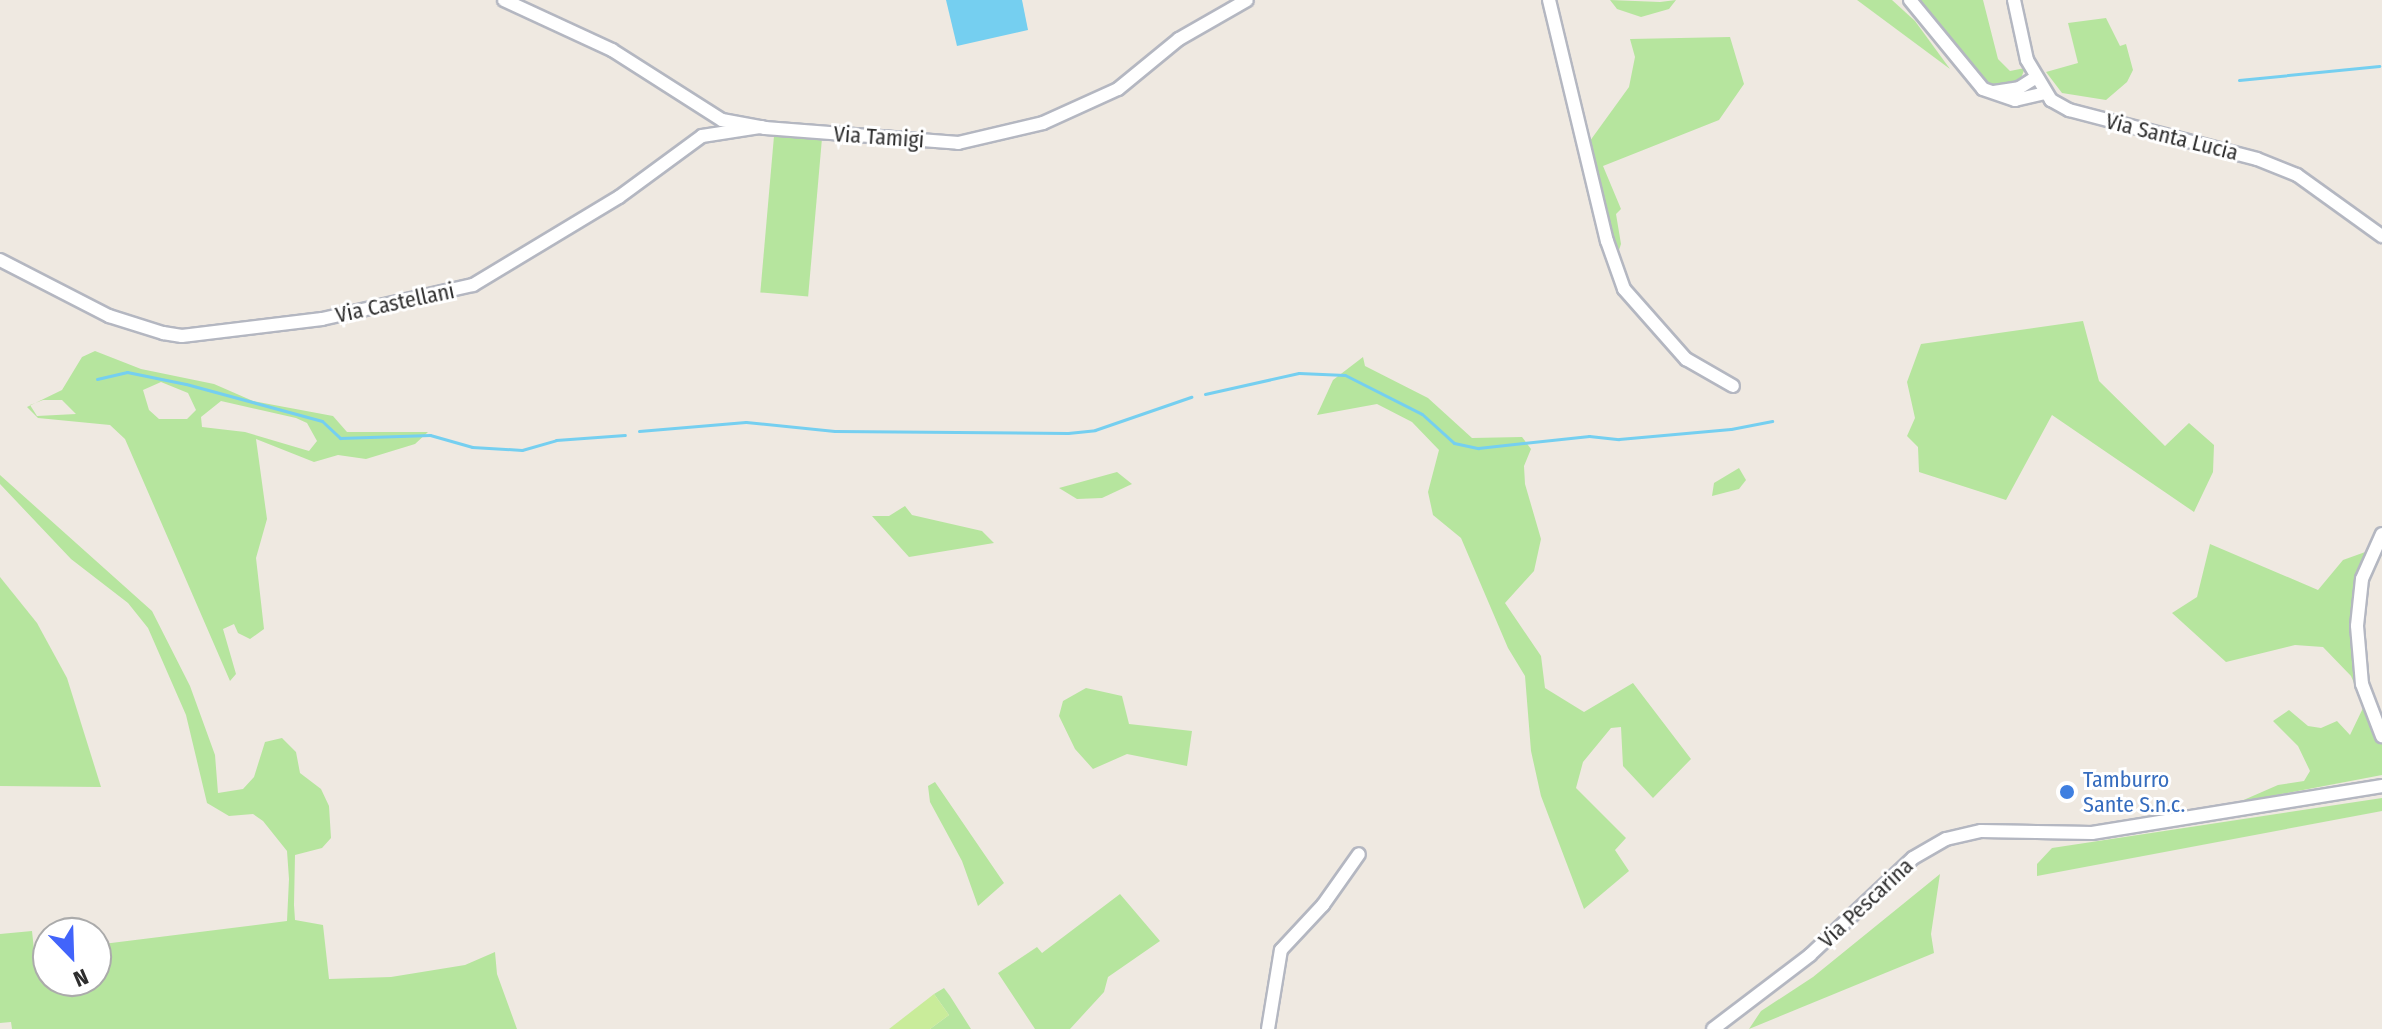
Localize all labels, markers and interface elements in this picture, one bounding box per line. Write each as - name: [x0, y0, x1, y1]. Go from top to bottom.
- street label: Via Santa Lucia: [2103, 108, 2241, 166]
- street label: Via Tamigi: [833, 121, 925, 153]
- street label: Via Castellani: [333, 278, 457, 328]
- place label: Tamburro Sante S.n.c.: [2083, 766, 2185, 818]
- marker: Tamburro Sante S.n.c.: [2058, 783, 2076, 801]
- street label: Via Pescarina: [1813, 853, 1919, 953]
- north arrow: [32, 917, 112, 997]
- text: N: [69, 963, 92, 993]

